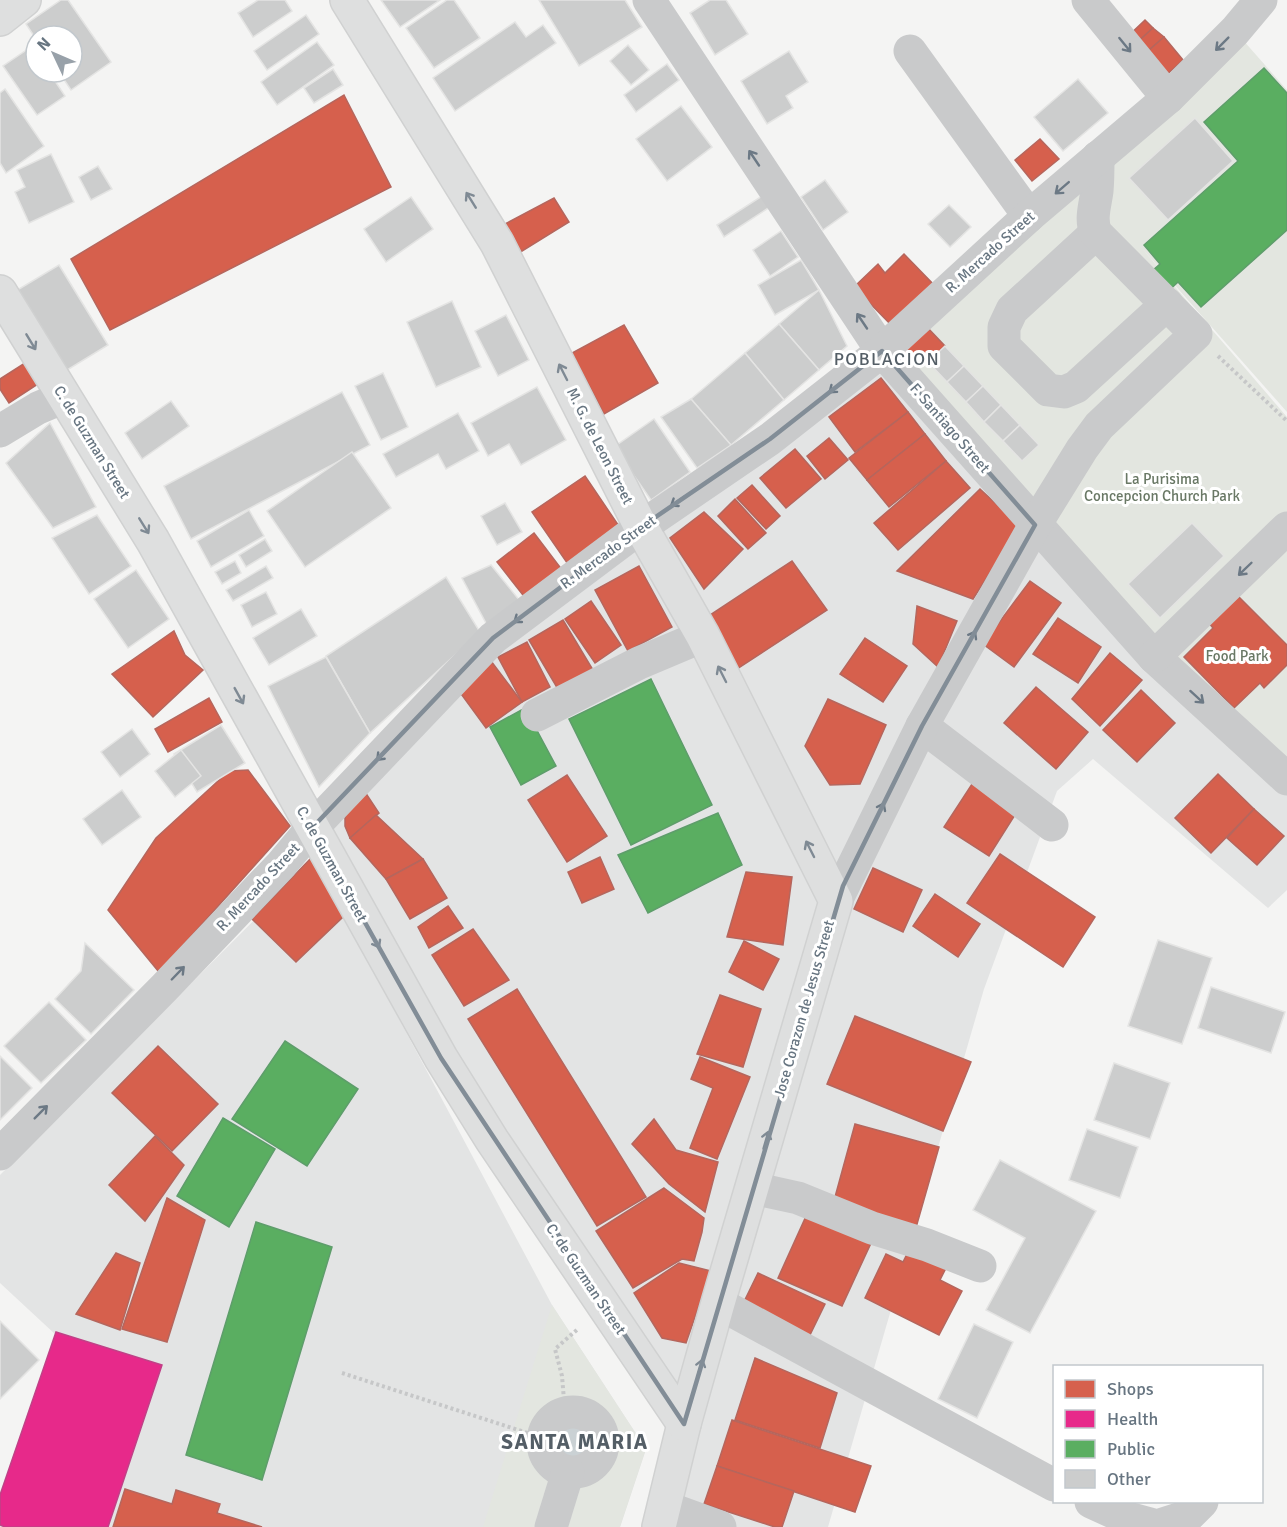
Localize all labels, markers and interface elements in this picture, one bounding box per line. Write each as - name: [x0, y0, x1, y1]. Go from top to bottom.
- north arrow: [24, 24, 84, 84]
- text: N: [33, 33, 55, 55]
- one-way arrow: [1215, 36, 1230, 51]
- one-way arrow: [1118, 37, 1132, 52]
- one-way arrow: [747, 150, 759, 167]
- one-way arrow: [1055, 181, 1070, 195]
- one-way arrow: [464, 192, 477, 209]
- street label: R. Mercado Street: [942, 207, 1038, 297]
- one-way arrow: [856, 313, 868, 329]
- one-way arrow: [25, 333, 37, 350]
- district label: POBLACION: [834, 348, 940, 370]
- one-way arrow: [556, 364, 568, 382]
- street label: F. Santiago Street: [906, 380, 994, 476]
- one-way arrow: [828, 381, 844, 394]
- street label: C. de Guzman Street: [50, 382, 134, 502]
- street label: M. G. de Leon Street: [563, 385, 637, 507]
- park label: La Purisima Concepcion Church Park: [1084, 470, 1240, 505]
- one-way arrow: [670, 495, 687, 508]
- street label: R. Mercado Street: [557, 511, 659, 593]
- one-way arrow: [138, 517, 150, 534]
- one-way arrow: [1238, 562, 1253, 576]
- one-way arrow: [514, 611, 530, 623]
- one-way arrow: [966, 631, 978, 648]
- park label: Food Park: [1205, 647, 1269, 665]
- one-way arrow: [716, 666, 728, 684]
- one-way arrow: [234, 687, 245, 705]
- one-way arrow: [1189, 690, 1204, 704]
- one-way arrow: [376, 746, 390, 761]
- one-way arrow: [875, 802, 887, 820]
- street label: C. de Guzman Street: [293, 803, 371, 925]
- street label: R. Mercado Street: [213, 839, 303, 935]
- one-way arrow: [804, 840, 815, 858]
- street label: Jose Corazon de Jesus Street: [770, 918, 838, 1100]
- one-way arrow: [369, 931, 381, 948]
- one-way arrow: [171, 966, 185, 981]
- one-way arrow: [34, 1105, 48, 1120]
- one-way arrow: [761, 1131, 772, 1150]
- street label: C. de Guzman Street: [542, 1220, 630, 1338]
- one-way arrow: [695, 1359, 706, 1378]
- legend: [1053, 1365, 1263, 1503]
- text: Shops: [1107, 1378, 1154, 1400]
- text: Health: [1107, 1408, 1158, 1430]
- district label: SANTA MARIA: [501, 1429, 649, 1455]
- text: Public: [1107, 1438, 1155, 1460]
- text: Other: [1107, 1468, 1151, 1490]

